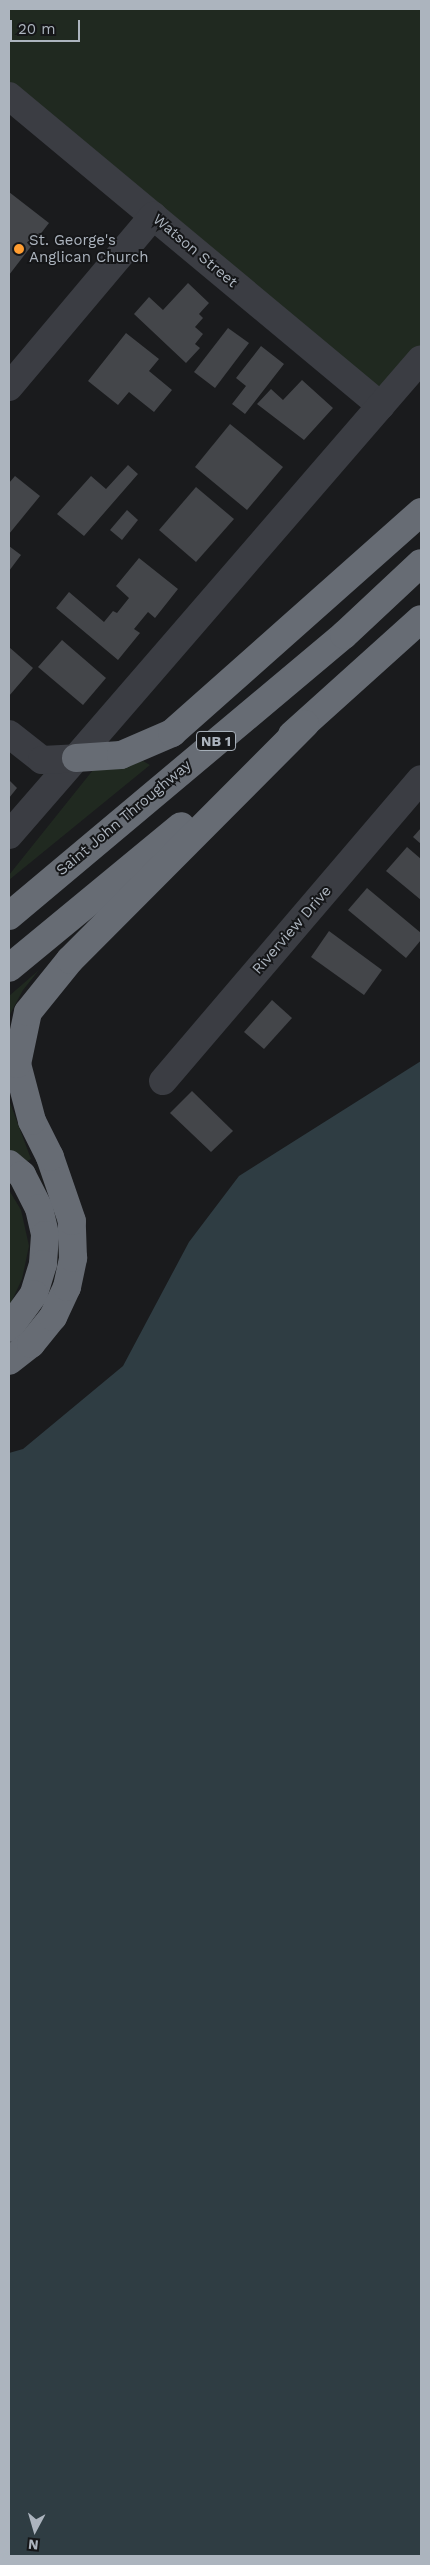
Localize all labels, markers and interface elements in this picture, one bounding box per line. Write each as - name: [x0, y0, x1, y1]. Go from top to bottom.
- scale bar: [12, 10, 82, 42]
- text: 20 m: [18, 20, 56, 38]
- street label: Watson Street: [149, 210, 241, 292]
- place label: St. George's Anglican Church: [29, 231, 148, 266]
- marker: St. George's Anglican Church: [13, 243, 25, 255]
- road number: NB 1: [196, 729, 236, 752]
- street label: Saint John Throughway: [53, 756, 195, 880]
- street label: Riverview Drive: [249, 882, 335, 978]
- north arrow: [10, 2505, 60, 2555]
- text: N: [27, 2536, 39, 2553]

